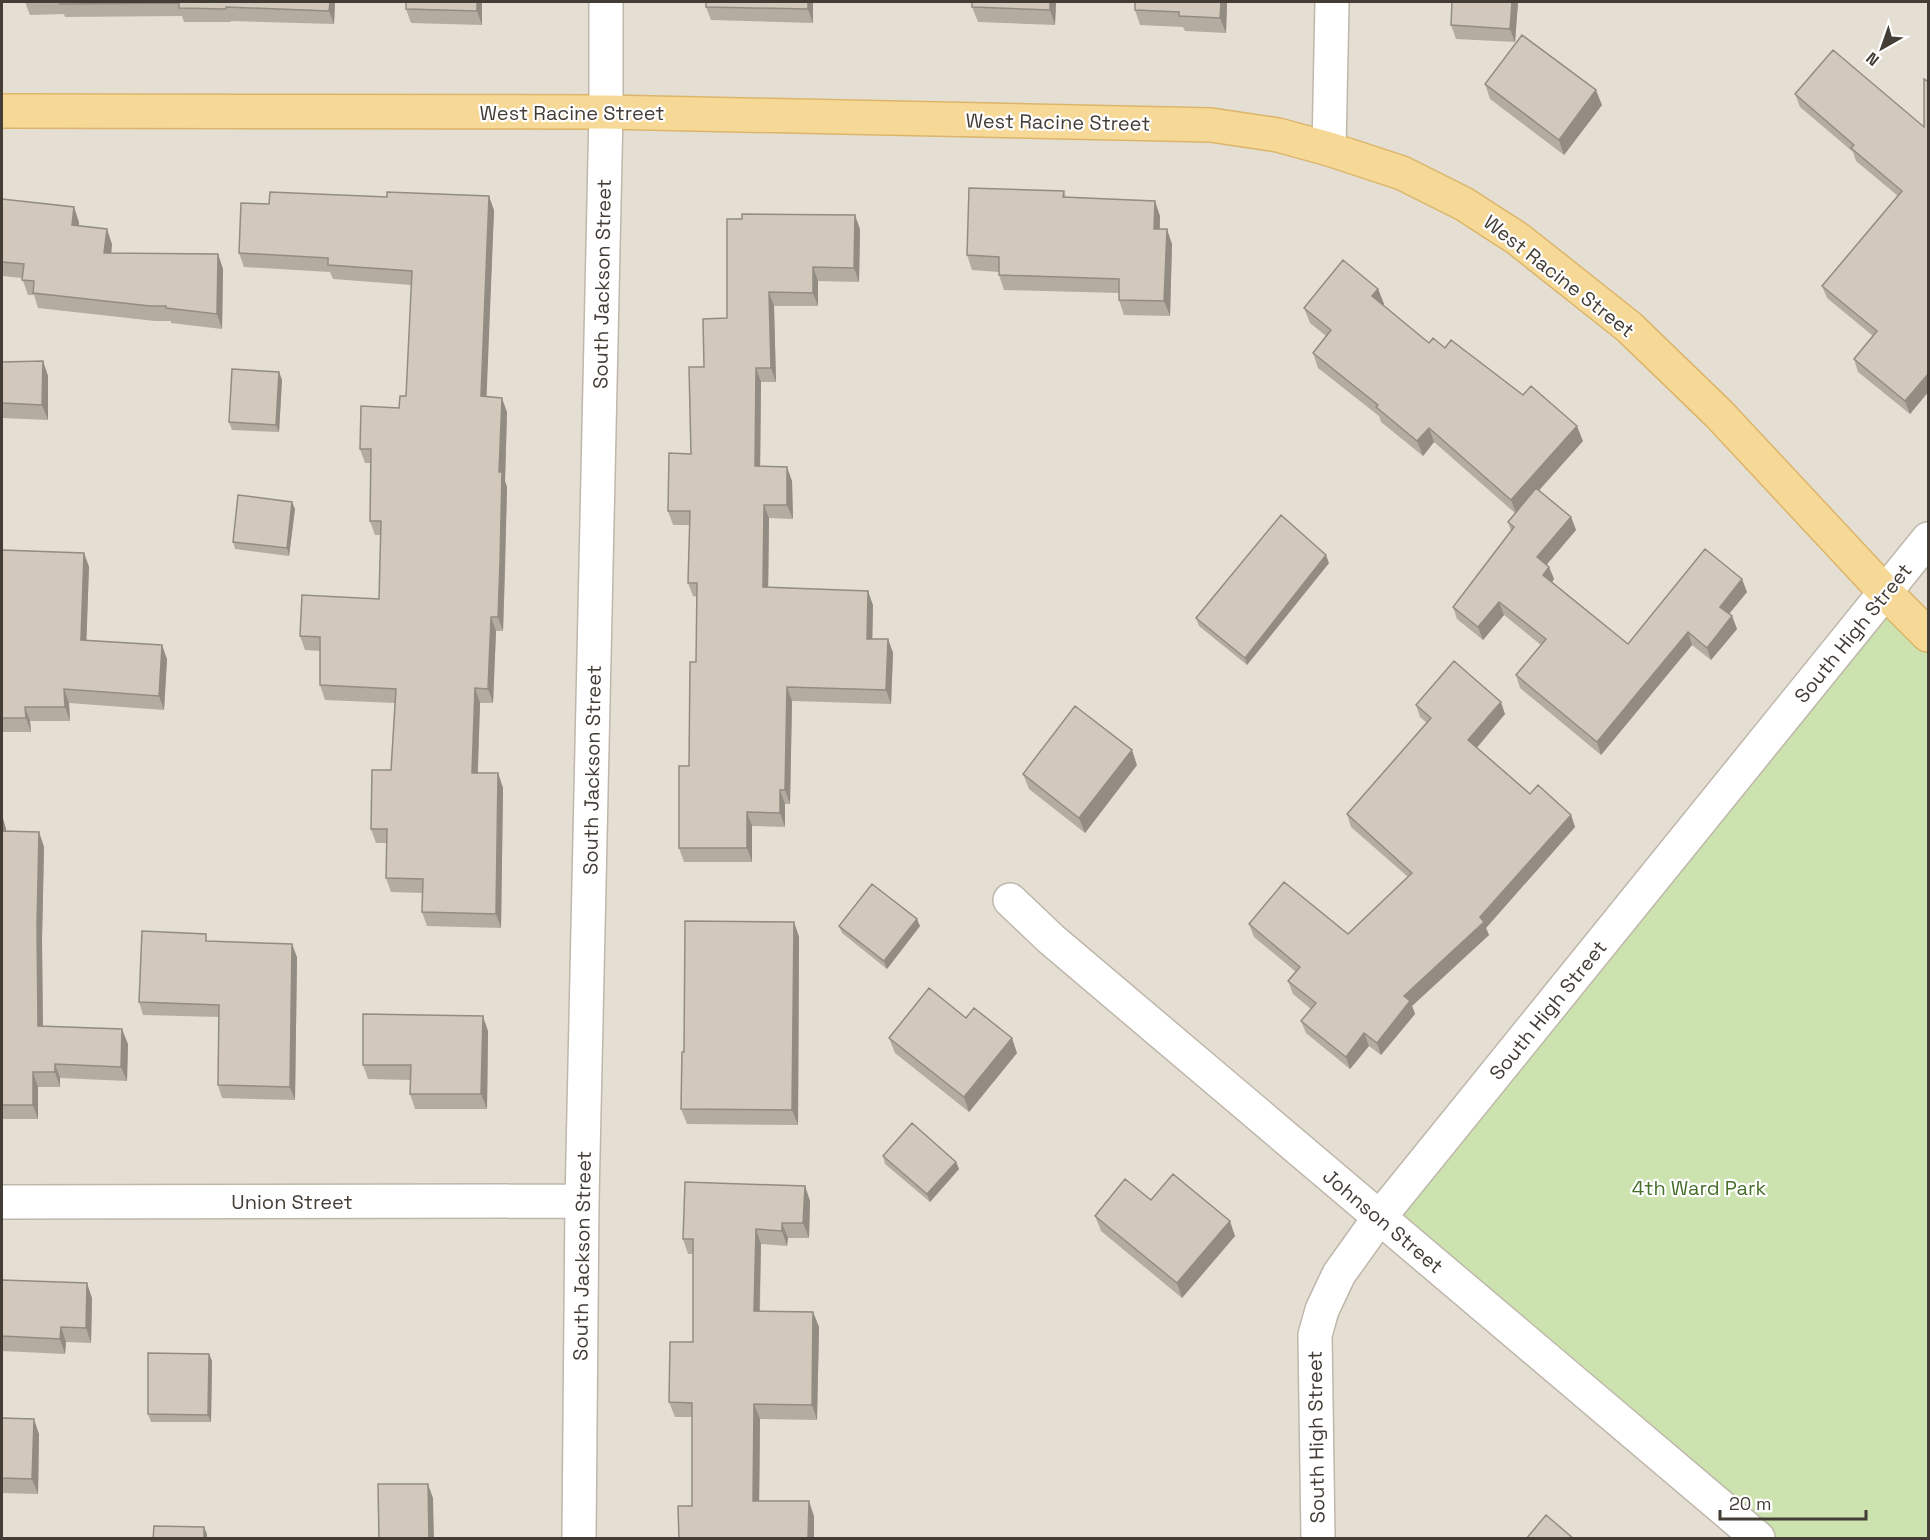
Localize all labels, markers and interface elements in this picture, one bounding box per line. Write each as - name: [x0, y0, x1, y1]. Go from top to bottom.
- north arrow: [1852, 18, 1912, 78]
- text: N: [1862, 48, 1884, 71]
- street label: West Racine Street: [480, 100, 664, 126]
- street label: West Racine Street: [965, 107, 1151, 137]
- street label: South Jackson Street: [587, 179, 617, 389]
- street label: West Racine Street: [1478, 209, 1640, 343]
- street label: South High Street: [1789, 558, 1917, 708]
- street label: South Jackson Street: [577, 665, 607, 875]
- street label: South High Street: [1484, 935, 1612, 1085]
- street label: South Jackson Street: [567, 1151, 597, 1361]
- street label: Johnson Street: [1317, 1163, 1449, 1279]
- park label: 4th Ward Park: [1632, 1175, 1767, 1201]
- street label: Union Street: [231, 1189, 353, 1215]
- street label: South High Street: [1301, 1350, 1331, 1524]
- scale bar: [1720, 1483, 1866, 1521]
- text: 20 m: [1729, 1492, 1772, 1515]

